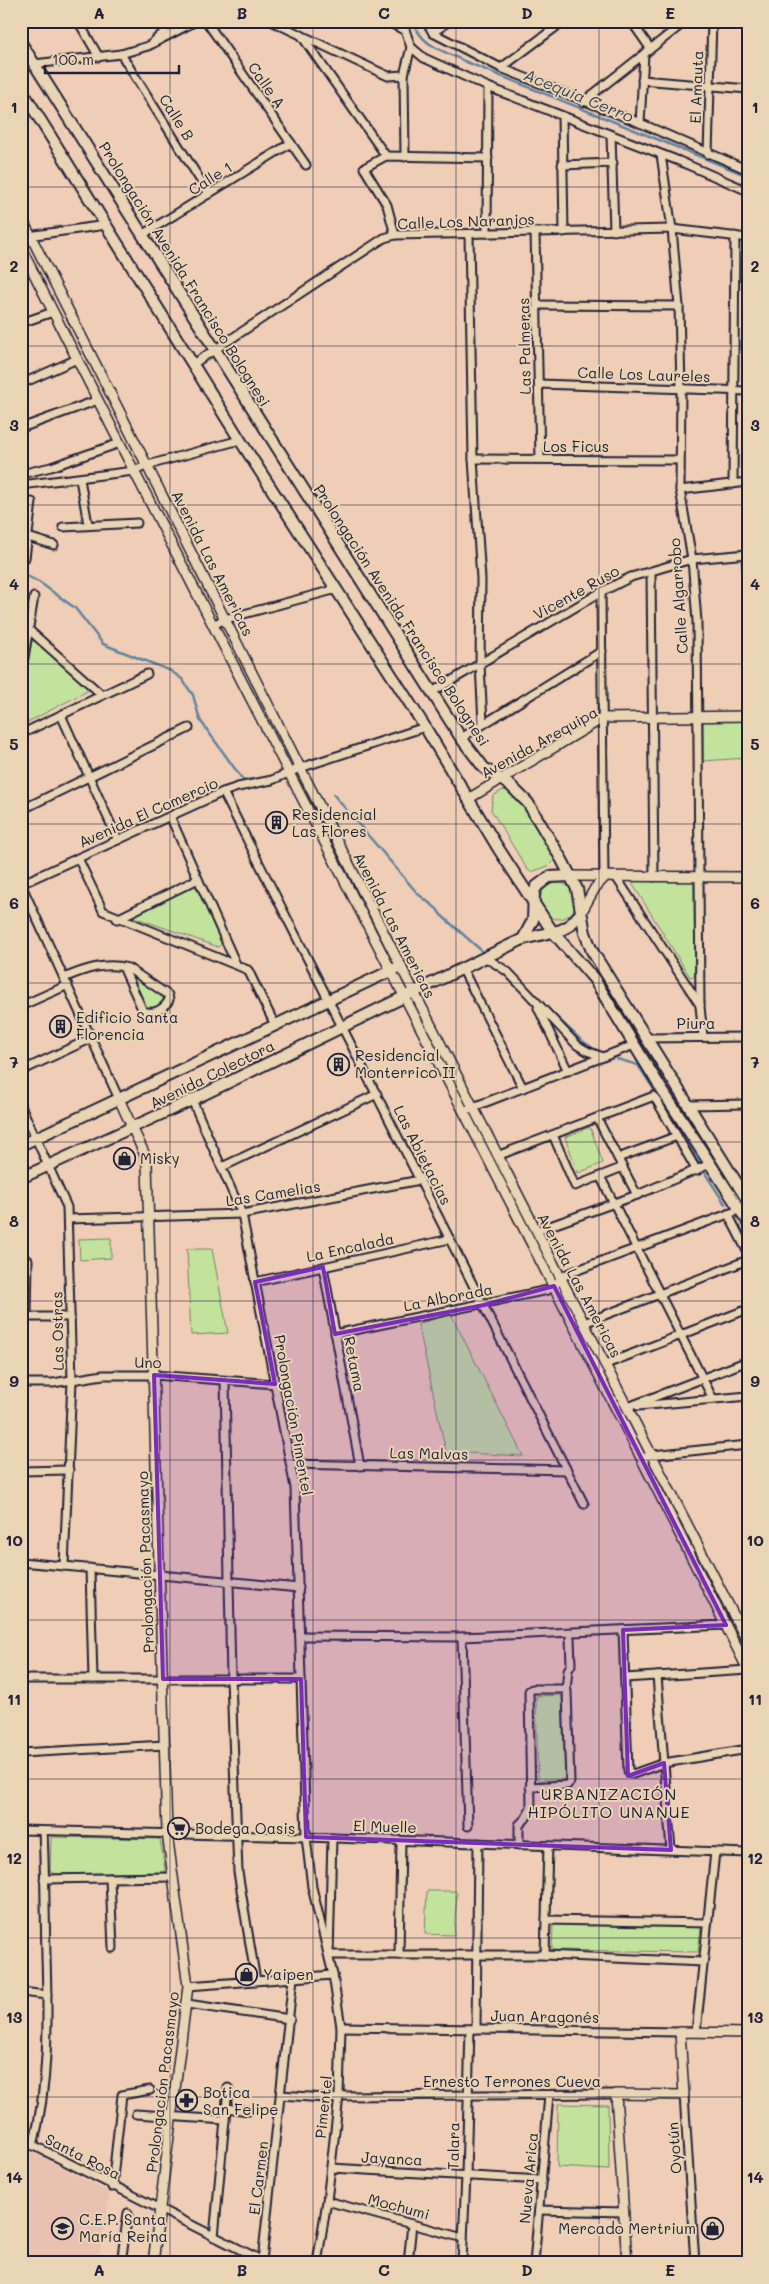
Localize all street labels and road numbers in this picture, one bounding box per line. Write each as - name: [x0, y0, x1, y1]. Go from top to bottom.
- street label: El Amauta: [685, 50, 707, 124]
- street label: Calle A: [244, 58, 290, 112]
- street label: Calle B: [155, 90, 199, 144]
- street label: Prolongación Avenida Francisco Bolognesi: [95, 138, 275, 410]
- street label: Calle 1: [184, 157, 236, 199]
- street label: Calle Los Naranjos: [397, 209, 535, 233]
- street label: Las Palmeras: [513, 297, 535, 395]
- street label: Calle Los Laureles: [577, 362, 711, 386]
- street label: Los Ficus: [543, 436, 609, 456]
- street label: Prolongación Avenida Francisco Bolognesi: [310, 480, 494, 750]
- street label: Avenida Las Americas: [168, 487, 258, 639]
- street label: Calle Algarrobo: [664, 537, 692, 655]
- street label: Vicente Ruso: [529, 560, 623, 624]
- street label: Avenida Arequipa: [477, 702, 601, 782]
- street label: Avenida El Comercio: [75, 772, 221, 852]
- street label: Avenida Las Americas: [350, 849, 440, 1001]
- street label: Piura: [677, 1013, 715, 1033]
- street label: Avenida Colectora: [146, 1035, 278, 1113]
- street label: Las Abietacias: [389, 1102, 457, 1208]
- street label: Las Camelias: [224, 1176, 322, 1210]
- street label: Avenida Las Americas: [533, 1209, 627, 1361]
- street label: La Encalada: [304, 1228, 396, 1266]
- street label: La Alborada: [402, 1279, 494, 1315]
- street label: Las Ostras: [46, 1291, 68, 1371]
- street label: Prolongación Pimentel: [270, 1333, 318, 1497]
- street label: Retama: [340, 1335, 370, 1393]
- street label: Uno: [134, 1352, 162, 1372]
- street label: Las Malvas: [389, 1442, 469, 1464]
- street label: Prolongación Pacasmayo: [132, 1471, 158, 1653]
- street label: El Muelle: [353, 1815, 417, 1837]
- street label: Prolongación Pacasmayo: [141, 1990, 183, 2174]
- street label: Juan Aragonés: [490, 2005, 600, 2027]
- street label: Ernesto Terrones Cueva: [423, 2071, 601, 2091]
- street label: Pimentel: [310, 2075, 336, 2139]
- street label: Oyotún: [662, 2121, 686, 2175]
- street label: Talara: [443, 2122, 463, 2170]
- street label: Santa Rosa: [42, 2128, 124, 2184]
- street label: Nueva Arica: [514, 2132, 542, 2224]
- street label: El Carmen: [244, 2140, 272, 2216]
- street label: Jayanca: [361, 2146, 423, 2170]
- street label: Mochumi: [366, 2188, 432, 2224]

